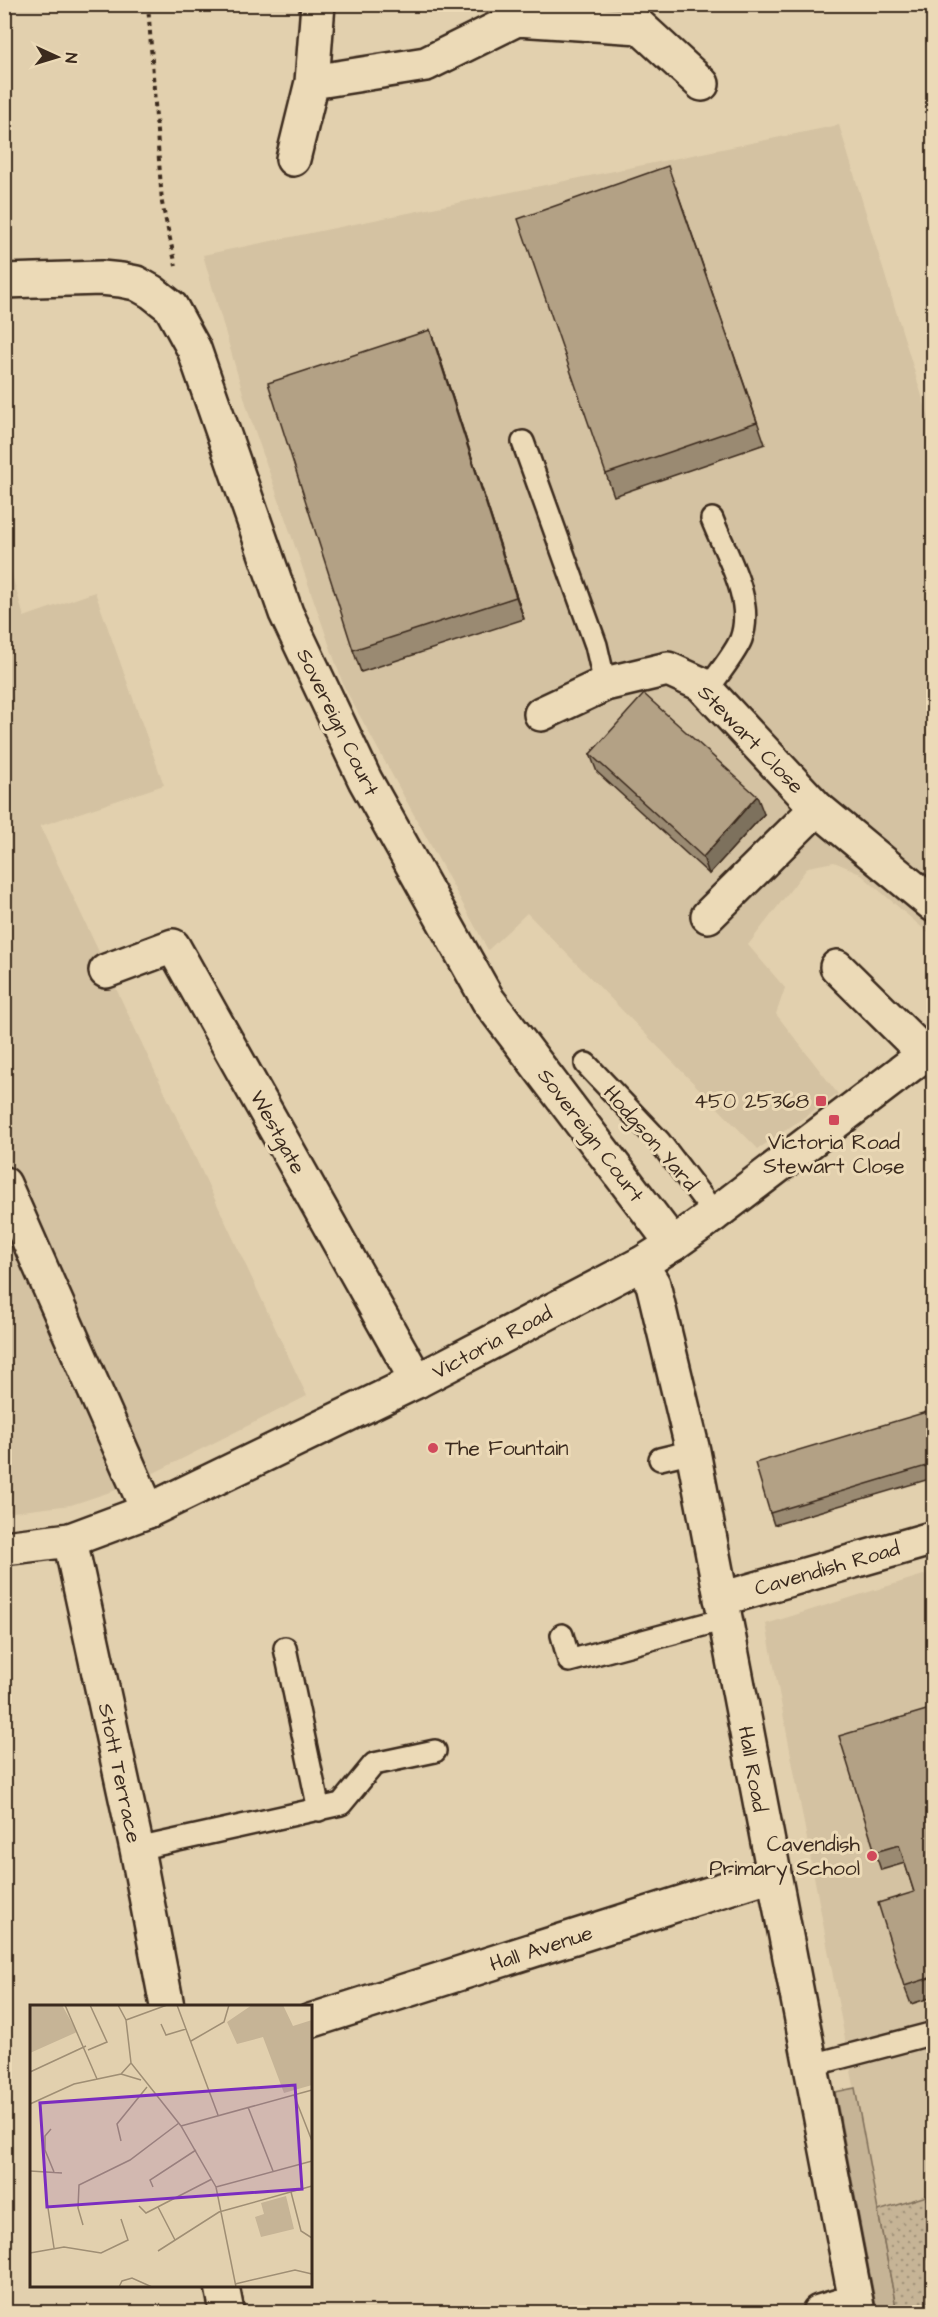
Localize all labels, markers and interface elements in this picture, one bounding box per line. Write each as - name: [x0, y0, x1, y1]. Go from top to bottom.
- north arrow: [27, 27, 87, 87]
- text: N: [60, 52, 82, 64]
- street label: Sovereign Court: [287, 644, 386, 802]
- street label: Stewart Close: [691, 678, 810, 800]
- street label: Sovereign Court: [529, 1062, 651, 1210]
- street label: Hodgson Yard: [595, 1079, 705, 1199]
- street label: Westgate: [241, 1085, 312, 1180]
- place label: 450 25368: [694, 1087, 809, 1116]
- marker: 450 25368: [814, 1094, 828, 1108]
- marker: Victoria Road Stewart Close: [827, 1113, 841, 1127]
- place label: Victoria Road Stewart Close: [763, 1128, 905, 1181]
- street label: Victoria Road: [427, 1299, 558, 1386]
- place label: The Fountain: [445, 1434, 569, 1463]
- marker: The Fountain: [426, 1441, 440, 1455]
- street label: Cavendish Road: [751, 1534, 903, 1603]
- street label: Stott Terrace: [91, 1701, 148, 1846]
- street label: Hall Road: [731, 1724, 774, 1814]
- place label: Cavendish Primary School: [709, 1830, 861, 1885]
- marker: Cavendish Primary School: [865, 1849, 879, 1863]
- street label: Hall Avenue: [486, 1918, 596, 1979]
- inset map: [30, 2005, 312, 2287]

